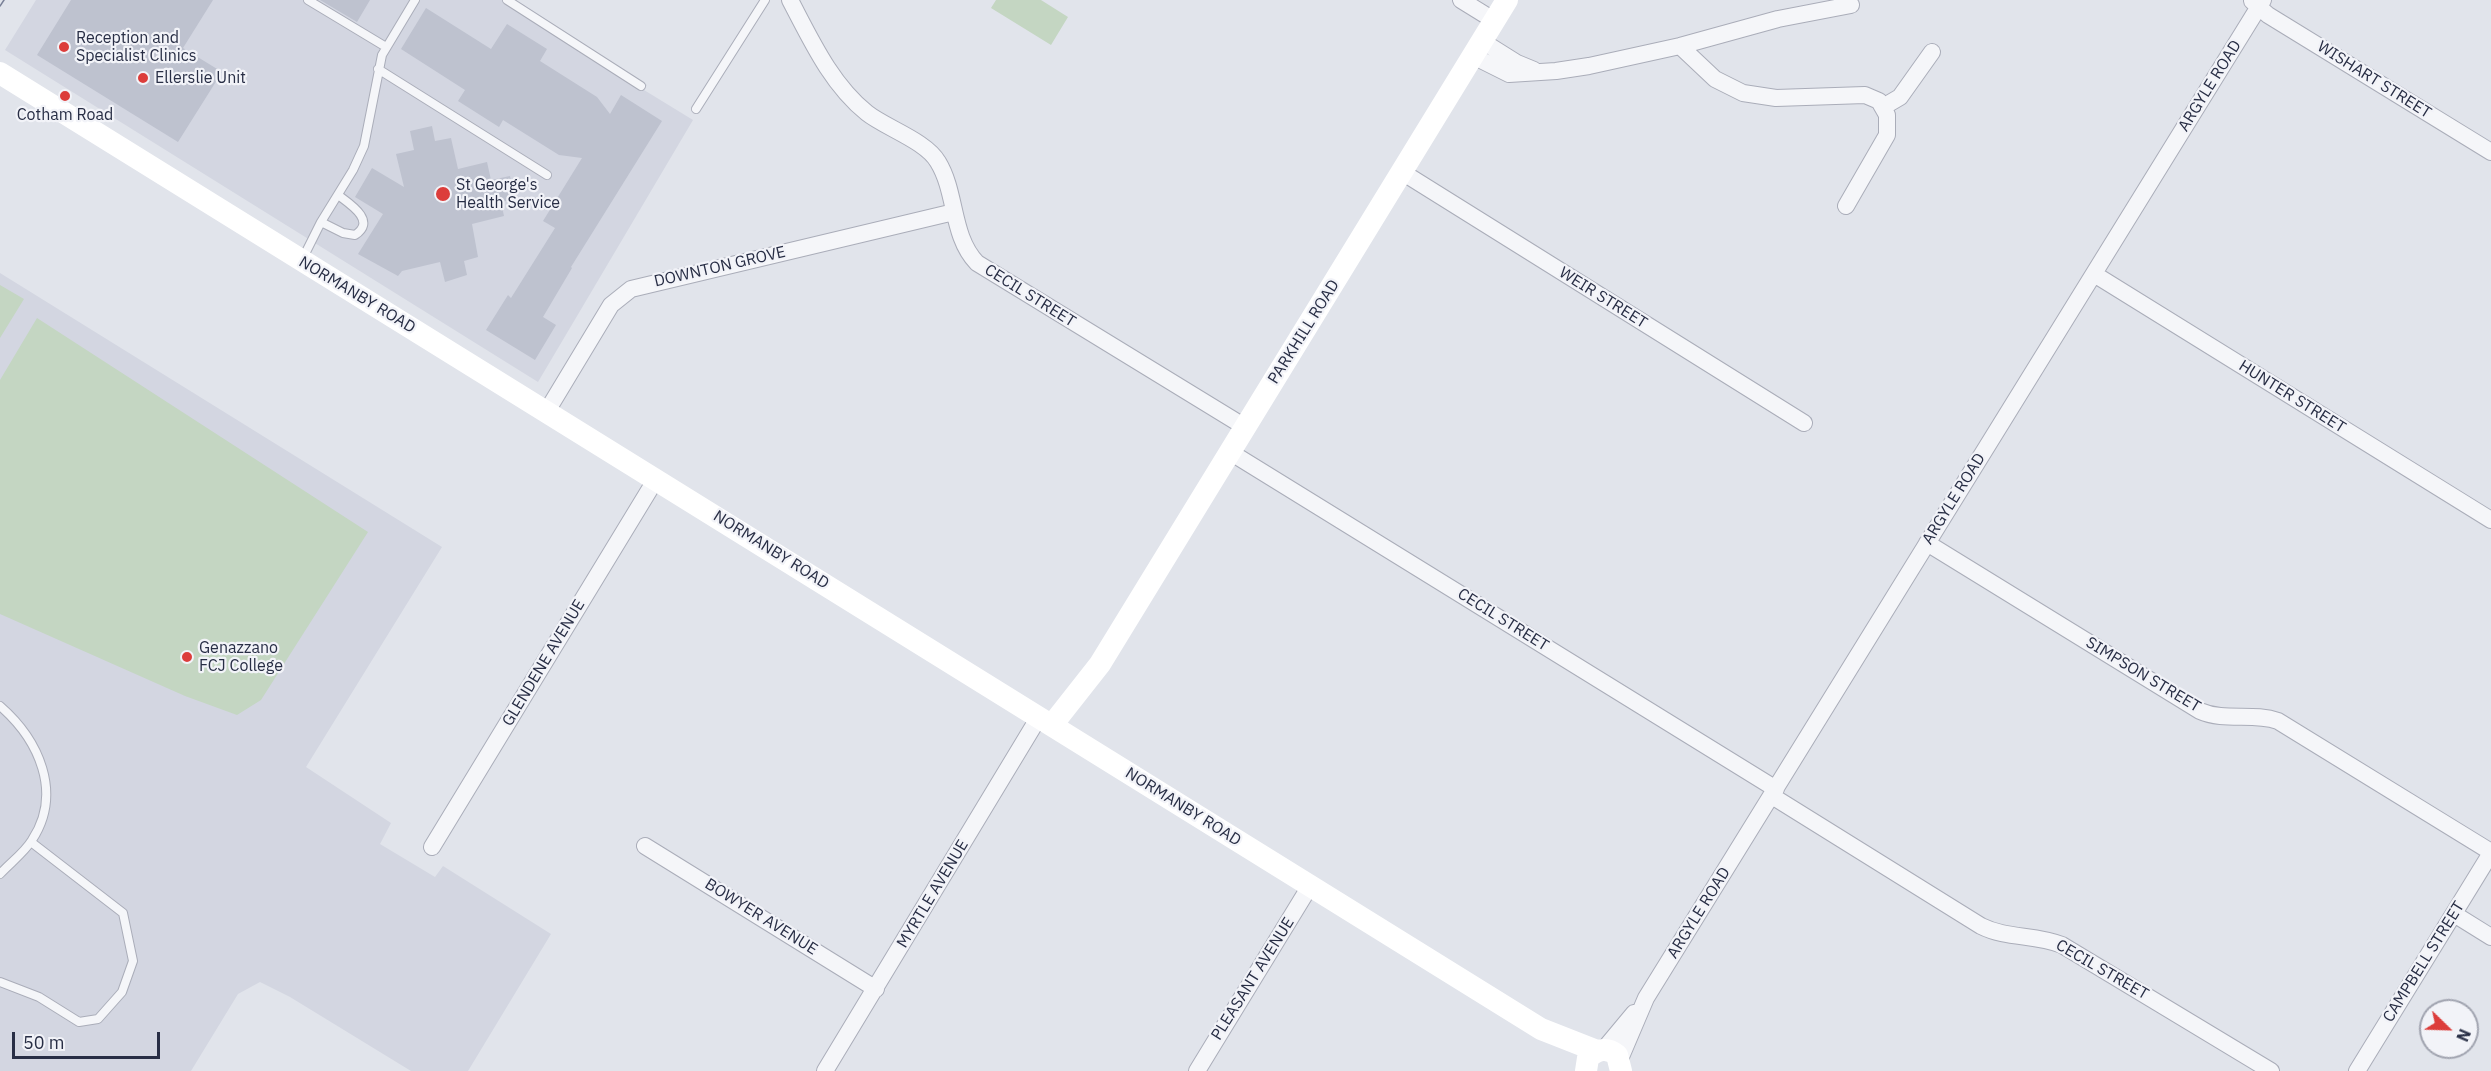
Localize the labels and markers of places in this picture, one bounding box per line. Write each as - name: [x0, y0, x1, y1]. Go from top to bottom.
- place label: Reception and Specialist Clinics: [76, 28, 197, 66]
- marker: Reception and Specialist Clinics: [57, 40, 71, 54]
- place label: Ellerslie Unit: [155, 68, 246, 88]
- marker: Ellerslie Unit: [136, 71, 150, 85]
- marker: Cotham Road: [58, 89, 72, 103]
- place label: Cotham Road: [17, 105, 113, 125]
- place label: St George's Health Service: [456, 175, 560, 213]
- marker: St George's Health Service: [434, 185, 452, 203]
- place label: Genazzano FCJ College: [199, 638, 283, 676]
- marker: Genazzano FCJ College: [180, 650, 194, 664]

